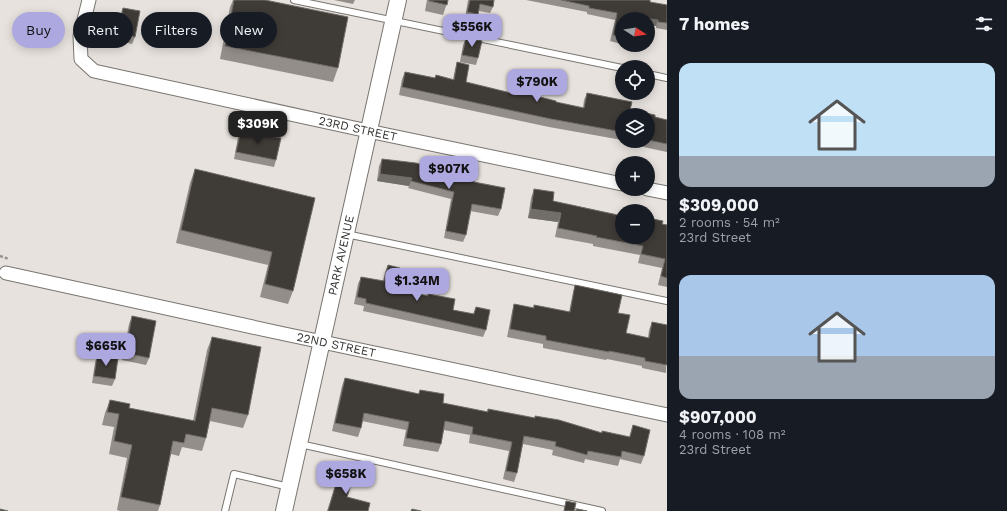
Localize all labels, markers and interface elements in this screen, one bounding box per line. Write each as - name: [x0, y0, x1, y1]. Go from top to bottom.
- chip: Buy: [12, 12, 65, 48]
- chip: Rent: [73, 12, 133, 48]
- chip: Filters: [141, 12, 212, 48]
- chip: New: [220, 12, 277, 48]
- north arrow: [615, 12, 655, 52]
- map controls: [615, 12, 655, 244]
- icon: filters: [973, 13, 995, 35]
- pin: $556K: [444, 14, 500, 48]
- text: 7 homes: [679, 14, 749, 34]
- text: $556K: [452, 19, 492, 34]
- button: locate: [615, 60, 655, 100]
- pin: $790K: [509, 69, 565, 103]
- text: $790K: [516, 74, 558, 89]
- icon: home: [801, 89, 873, 161]
- button: layers: [615, 108, 655, 148]
- pin: $309K: [230, 111, 286, 145]
- street label: 23RD STREET: [317, 113, 398, 144]
- text: $309K: [237, 116, 279, 131]
- pin: $907K: [421, 156, 477, 190]
- button: +: [615, 156, 655, 196]
- text: $907K: [428, 161, 470, 176]
- text: $309,000: [679, 195, 759, 215]
- button: −: [615, 204, 655, 244]
- street label: PARK AVENUE: [325, 214, 357, 297]
- text: 2 rooms · 54 m²: [679, 215, 780, 230]
- text: 23rd Street: [679, 230, 751, 245]
- pin: $1.34M: [384, 268, 450, 302]
- text: $1.34M: [394, 273, 440, 288]
- icon: home: [801, 301, 873, 373]
- street label: 22ND STREET: [295, 330, 377, 360]
- pin: $665K: [78, 333, 134, 367]
- text: $665K: [86, 338, 126, 353]
- text: $907,000: [679, 407, 757, 427]
- text: 4 rooms · 108 m²: [679, 427, 786, 442]
- text: 23rd Street: [679, 442, 751, 457]
- pin: $658K: [318, 461, 374, 495]
- text: $658K: [325, 466, 367, 481]

